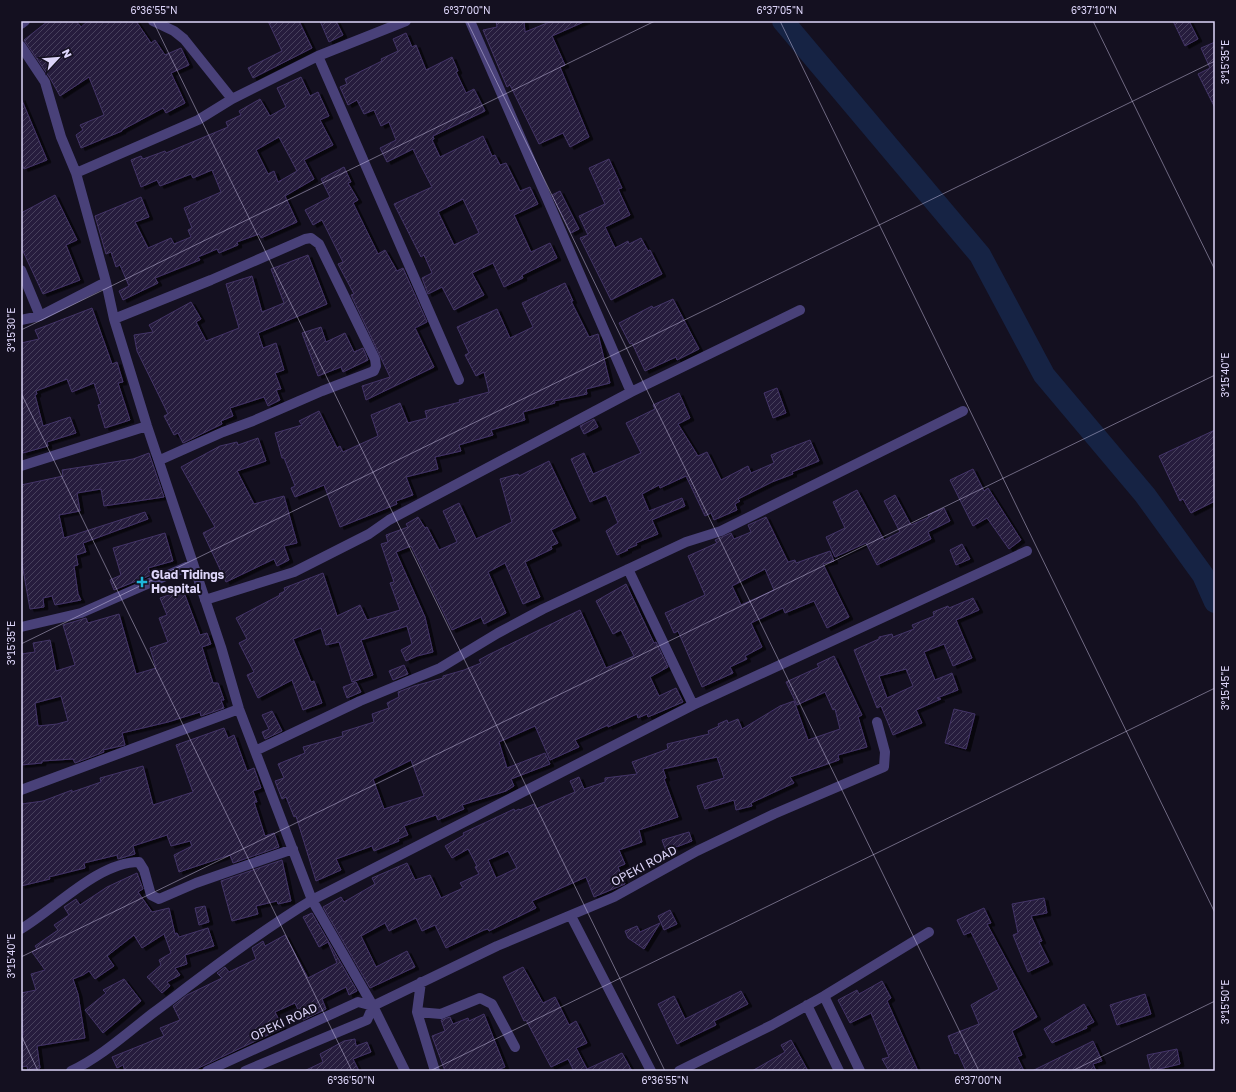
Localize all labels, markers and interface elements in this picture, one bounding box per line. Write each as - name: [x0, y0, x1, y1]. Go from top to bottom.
- text: 6°36'55"N: [130, 4, 178, 16]
- text: 6°37'00"N: [443, 4, 491, 16]
- text: 6°37'05"N: [757, 4, 803, 16]
- text: 6°37'10"N: [1071, 4, 1117, 16]
- north arrow: [38, 38, 78, 78]
- text: 3°15'35"E: [1219, 40, 1231, 84]
- text: N: [60, 47, 75, 60]
- text: 3°15'30"E: [5, 308, 17, 352]
- text: 3°15'40"E: [1219, 353, 1231, 397]
- place label: Glad Tidings Hospital: [151, 567, 225, 596]
- marker: Glad Tidings Hospital: [136, 576, 148, 588]
- text: 3°15'35"E: [5, 621, 17, 665]
- text: 3°15'45"E: [1219, 666, 1231, 710]
- street label: OPEKI ROAD: [608, 842, 679, 889]
- text: 3°15'40"E: [5, 934, 17, 978]
- text: 3°15'50"E: [1219, 980, 1231, 1024]
- street label: OPEKI ROAD: [248, 999, 320, 1044]
- text: 6°36'50"N: [327, 1074, 375, 1086]
- text: 6°36'55"N: [641, 1074, 689, 1086]
- text: 6°37'00"N: [954, 1074, 1002, 1086]

